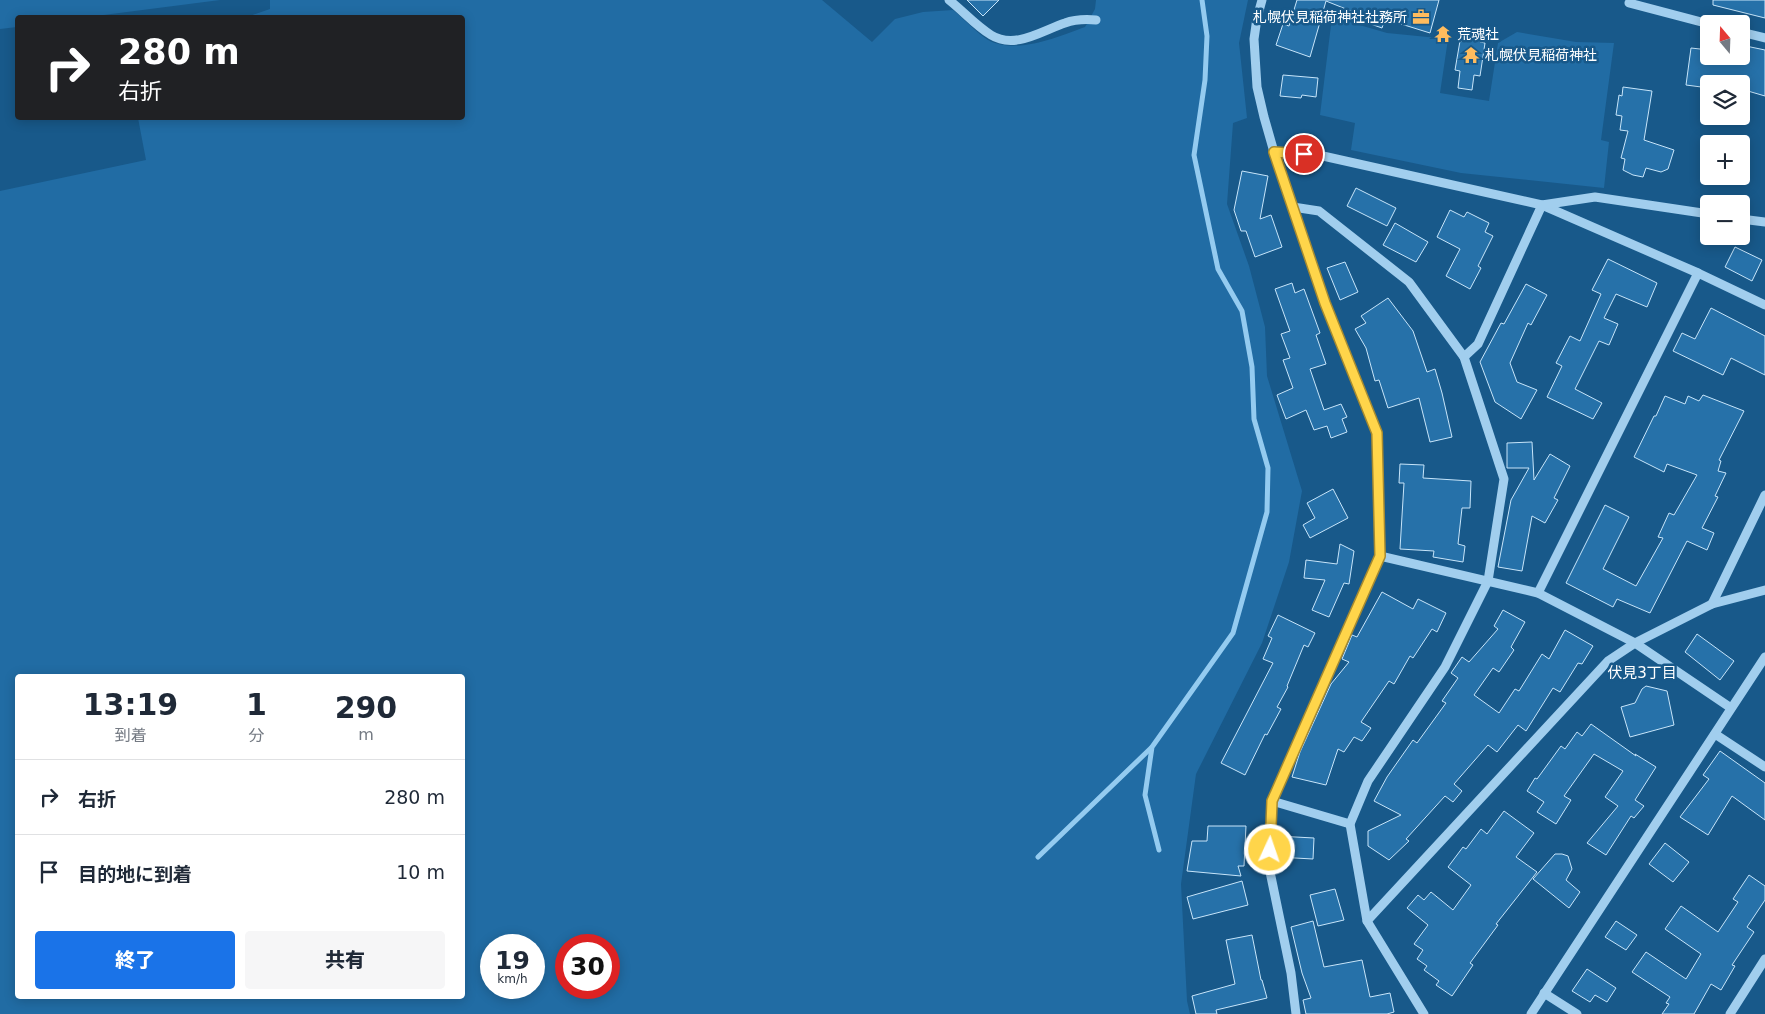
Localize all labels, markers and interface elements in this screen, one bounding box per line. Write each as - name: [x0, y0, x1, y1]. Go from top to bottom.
- office icon: 札幌伏見稲荷神社社務所: [1411, 7, 1431, 27]
- place label: 札幌伏見稲荷神社社務所: [1253, 9, 1407, 25]
- north arrow: [1700, 15, 1750, 65]
- map controls: [1700, 15, 1750, 245]
- temple icon: 荒魂社: [1433, 24, 1453, 44]
- place label: 荒魂社: [1457, 26, 1499, 42]
- text: 280 m: [118, 32, 240, 72]
- icon: right: [35, 35, 100, 100]
- temple icon: 札幌伏見稲荷神社: [1461, 45, 1481, 65]
- place label: 札幌伏見稲荷神社: [1485, 47, 1597, 63]
- button: layers: [1700, 75, 1750, 125]
- text: 右折: [118, 79, 162, 104]
- pin: [1283, 133, 1325, 175]
- button: +: [1700, 135, 1750, 185]
- icon: arrive: [1290, 140, 1318, 168]
- button: −: [1700, 195, 1750, 245]
- district label: 伏見3丁目: [1607, 664, 1677, 682]
- text: 13:19: [83, 687, 178, 722]
- text: 1: [246, 687, 267, 722]
- text: 290: [335, 690, 397, 725]
- text: m: [358, 725, 374, 744]
- text: 到着: [114, 726, 147, 745]
- text: 分: [248, 726, 264, 745]
- icon: right: [35, 783, 63, 811]
- text: 280 m: [384, 786, 445, 808]
- text: 右折: [78, 788, 116, 810]
- position arrow: [1243, 823, 1295, 875]
- icon: arrive: [35, 858, 63, 886]
- text: 10 m: [396, 861, 445, 883]
- text: 目的地に到着: [78, 863, 192, 885]
- button: 終了: [35, 931, 235, 989]
- button: 共有: [245, 931, 445, 989]
- speed limit sign: 30: [555, 934, 620, 999]
- text: 19: [495, 946, 530, 975]
- text: km/h: [497, 972, 528, 986]

